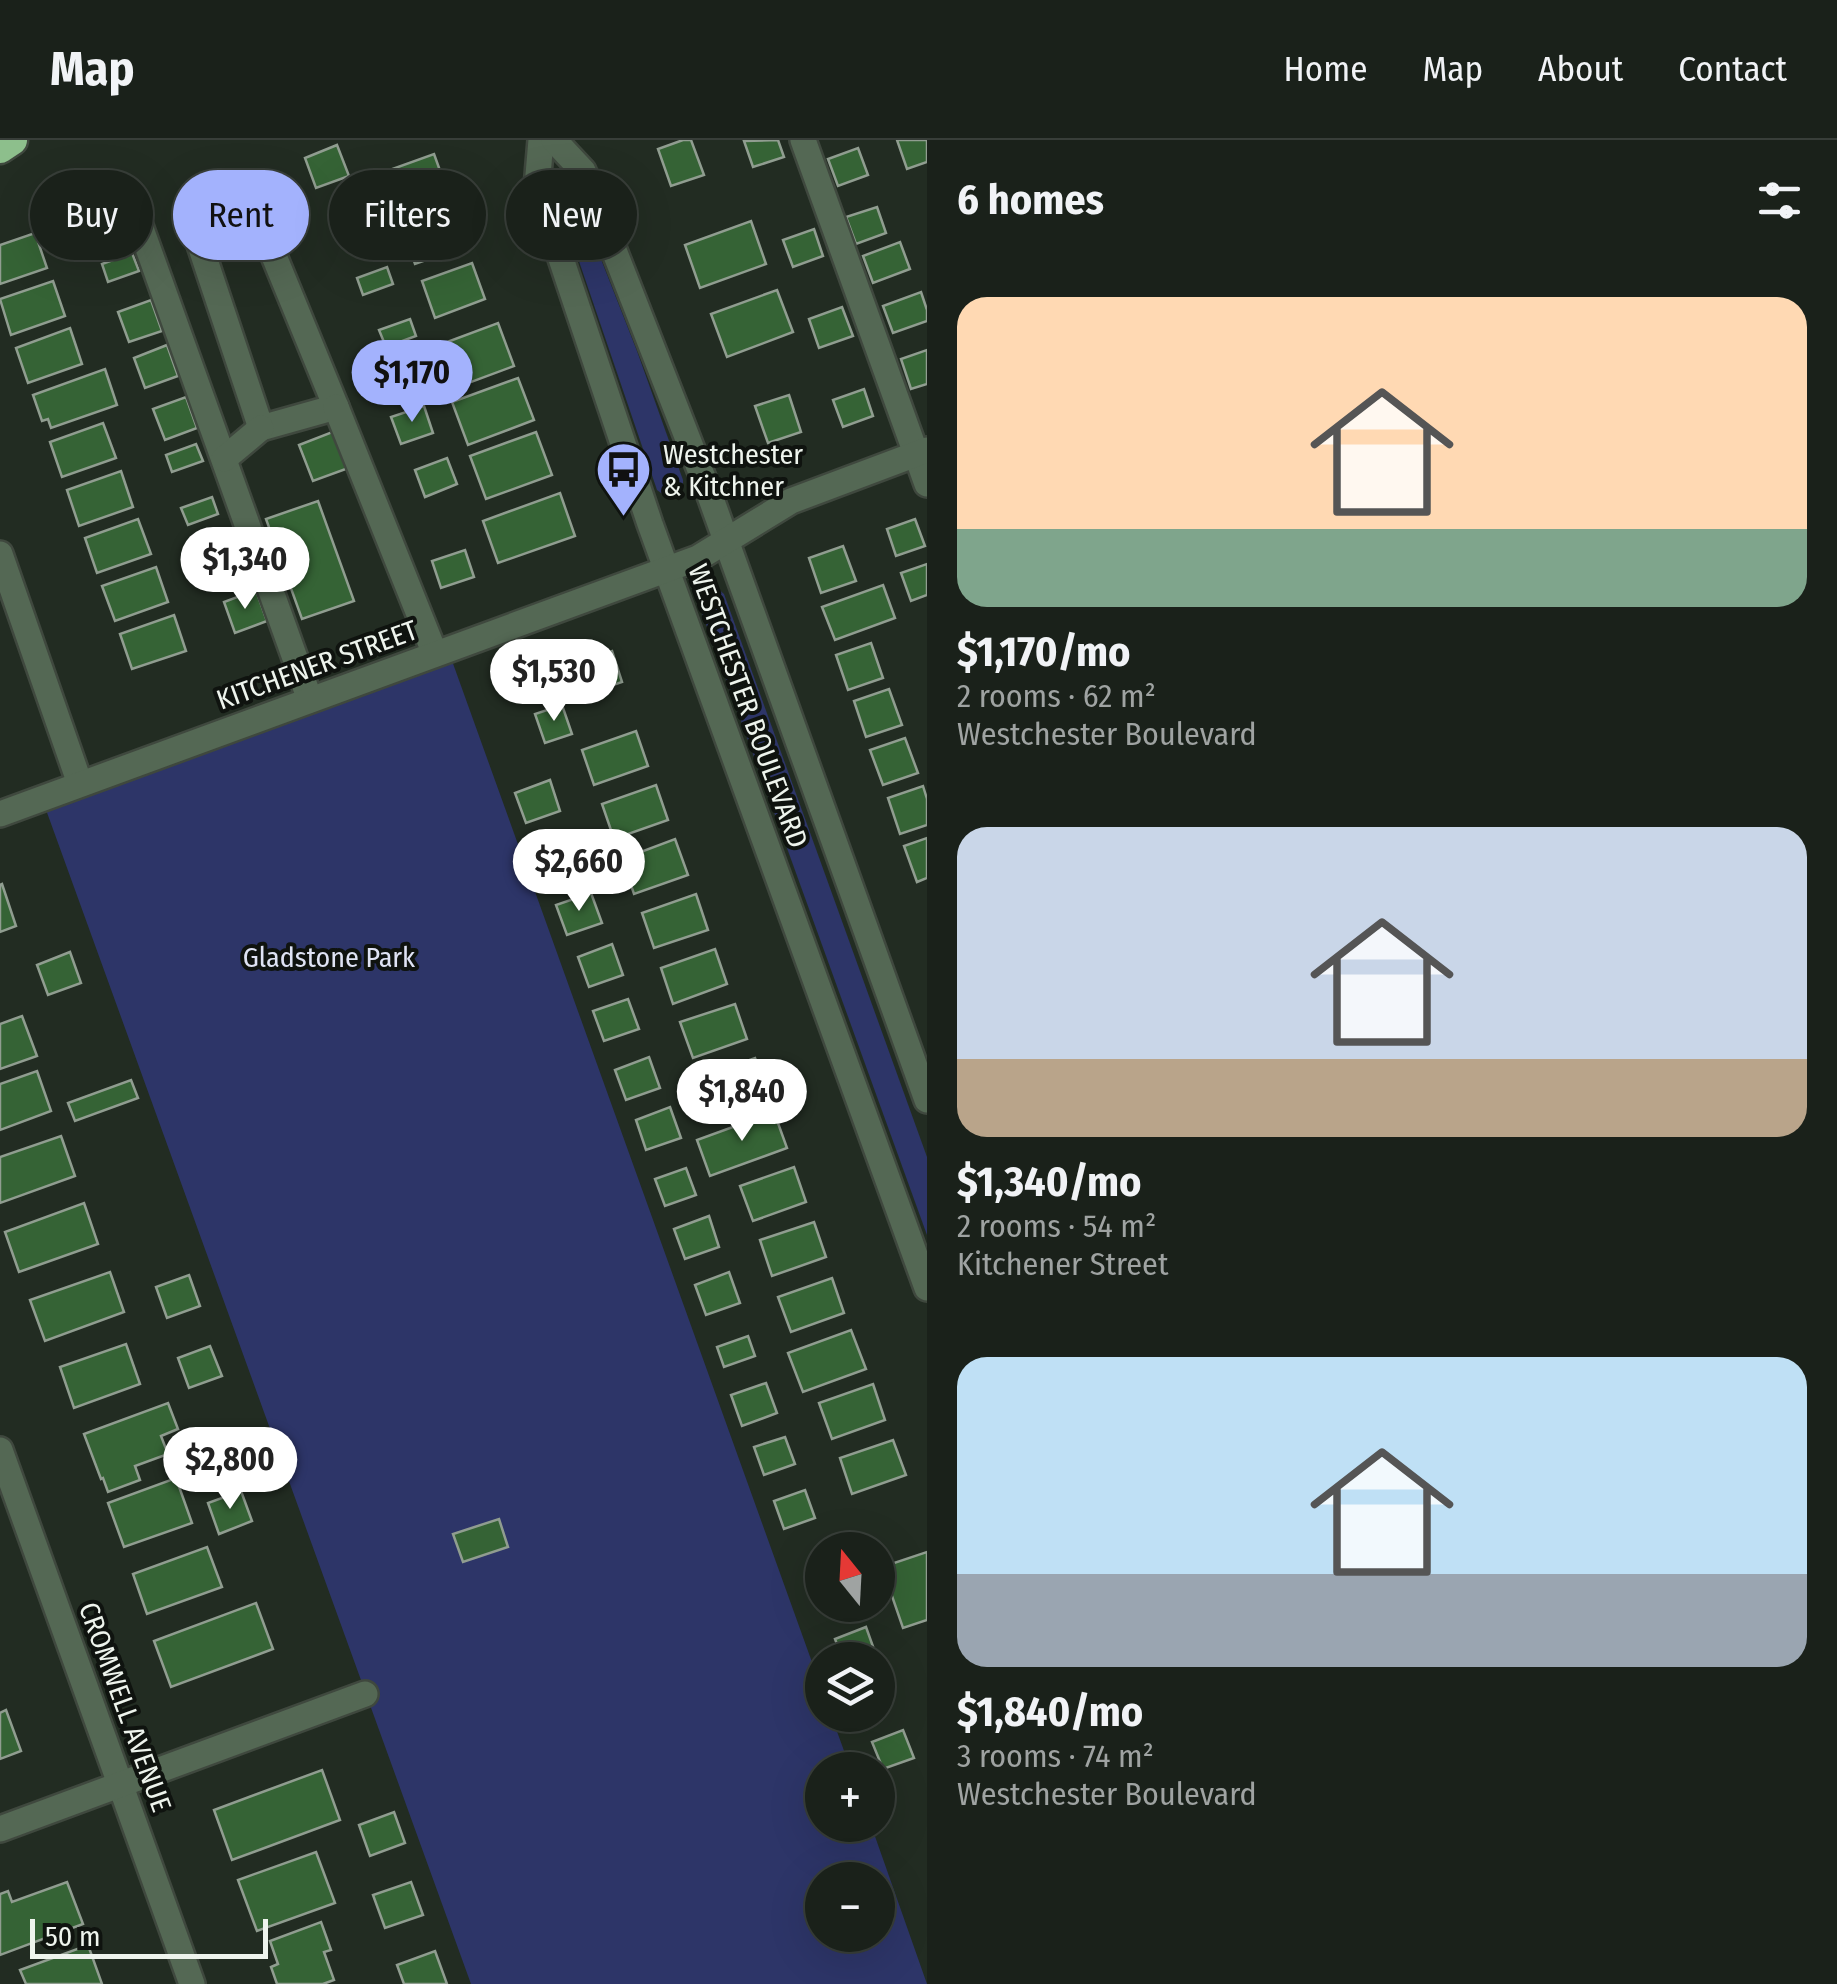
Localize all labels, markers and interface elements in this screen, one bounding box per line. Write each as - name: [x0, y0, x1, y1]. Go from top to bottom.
- text: Map: [50, 40, 134, 98]
- text: Home: [1284, 48, 1367, 90]
- text: Map: [1422, 48, 1483, 90]
- text: About: [1538, 48, 1623, 90]
- text: Contact: [1678, 48, 1787, 90]
- chip: Buy: [30, 170, 153, 260]
- chip: Rent: [173, 170, 309, 260]
- chip: Filters: [329, 170, 486, 260]
- chip: New: [506, 170, 637, 260]
- icon: filters: [1752, 173, 1807, 228]
- text: 6 homes: [957, 175, 1104, 225]
- pin: $1,170: [331, 340, 493, 425]
- text: $1,170: [374, 353, 450, 391]
- icon: home: [1292, 362, 1472, 542]
- place label: Westchester & Kitchner: [663, 438, 803, 503]
- bus stop icon: Westchester & Kitchner: [594, 440, 654, 519]
- pin: $1,340: [164, 527, 326, 612]
- text: $1,340: [202, 540, 288, 578]
- street label: WESTCHESTER BOULEVARD: [681, 560, 815, 852]
- street label: KITCHENER STREET: [212, 613, 422, 717]
- text: $1,170/mo: [957, 627, 1131, 677]
- pin: $1,530: [473, 639, 635, 724]
- text: $1,530: [512, 652, 596, 690]
- text: 2 rooms · 62 m²: [957, 677, 1156, 715]
- text: Westchester Boulevard: [957, 715, 1257, 753]
- pin: $2,660: [498, 829, 660, 914]
- text: $2,660: [535, 842, 623, 880]
- icon: home: [1292, 892, 1472, 1072]
- park label: Gladstone Park: [243, 941, 416, 974]
- pin: $1,840: [661, 1059, 823, 1144]
- text: $1,840: [699, 1072, 785, 1110]
- text: $1,340/mo: [957, 1157, 1142, 1207]
- text: 2 rooms · 54 m²: [957, 1207, 1156, 1245]
- text: Kitchener Street: [957, 1245, 1168, 1283]
- icon: home: [1292, 1422, 1472, 1602]
- pin: $2,800: [149, 1427, 311, 1512]
- text: $2,800: [185, 1440, 275, 1478]
- north arrow: [805, 1532, 895, 1622]
- map controls: [805, 1532, 895, 1952]
- street label: CROMWELL AVENUE: [72, 1598, 178, 1816]
- button: layers: [805, 1642, 895, 1732]
- text: $1,840/mo: [957, 1687, 1143, 1737]
- text: 3 rooms · 74 m²: [957, 1737, 1154, 1775]
- button: +: [805, 1752, 895, 1842]
- text: Westchester Boulevard: [957, 1775, 1257, 1813]
- button: −: [805, 1862, 895, 1952]
- scale bar: [30, 1914, 268, 1958]
- text: 50 m: [45, 1920, 101, 1953]

